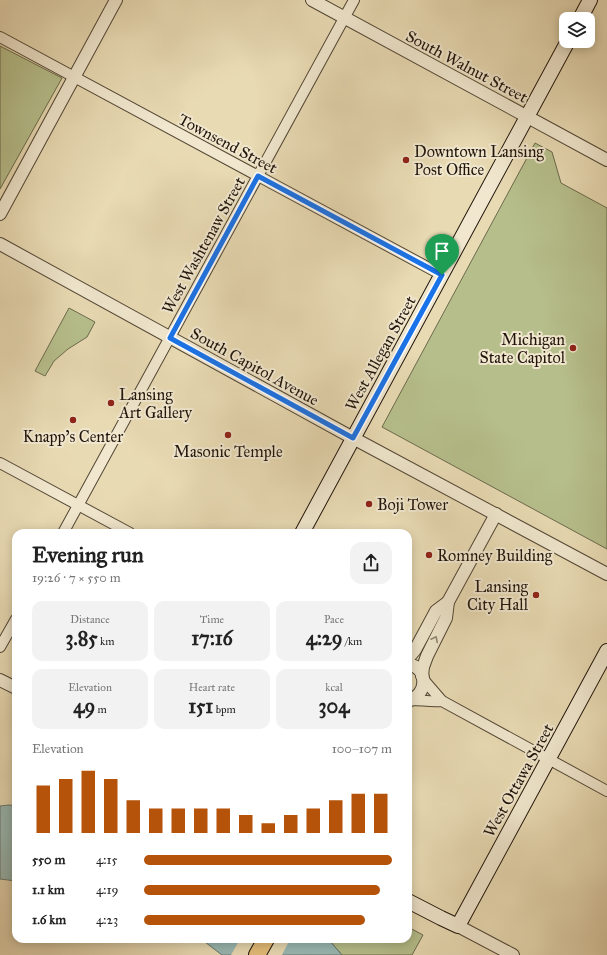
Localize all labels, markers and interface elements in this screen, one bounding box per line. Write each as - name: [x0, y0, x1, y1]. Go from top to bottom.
- map controls: [559, 12, 595, 48]
- button: layers: [559, 12, 595, 48]
- street label: South Walnut Street: [403, 26, 531, 107]
- street label: Townsend Street: [175, 109, 281, 178]
- place label: Downtown Lansing Post Office: [414, 142, 544, 179]
- marker: Downtown Lansing Post Office: [401, 155, 411, 165]
- street label: West Washtenaw Street: [158, 173, 249, 317]
- pin: [425, 234, 459, 275]
- icon: arrive: [431, 240, 453, 262]
- street label: West Allegan Street: [341, 292, 421, 414]
- street label: South Capitol Avenue: [187, 323, 322, 410]
- place label: Michigan State Capitol: [480, 330, 566, 367]
- marker: Michigan State Capitol: [568, 343, 578, 353]
- place label: Lansing Art Gallery: [118, 385, 193, 422]
- marker: Lansing Art Gallery: [106, 398, 116, 408]
- marker: Knapp's Center: [68, 415, 78, 425]
- place label: Knapp's Center: [23, 427, 123, 446]
- marker: Masonic Temple: [223, 430, 233, 440]
- place label: Masonic Temple: [173, 442, 283, 461]
- place label: Boji Tower: [377, 495, 448, 514]
- marker: Boji Tower: [364, 499, 374, 509]
- text: Evening run: [32, 541, 144, 568]
- button: share: [350, 542, 392, 584]
- place label: Romney Building: [437, 546, 553, 566]
- marker: Romney Building: [424, 550, 434, 560]
- text: 19:26 · 7 × 550 m: [32, 570, 121, 586]
- place label: Lansing City Hall: [467, 577, 529, 614]
- marker: Lansing City Hall: [531, 590, 541, 600]
- text: Distance: [70, 613, 110, 626]
- text: Time: [200, 613, 224, 626]
- text: Pace: [324, 613, 344, 626]
- text: 3.85: [66, 626, 98, 650]
- text: 17:16: [191, 626, 233, 650]
- text: 4:29: [306, 626, 343, 650]
- text: km: [98, 635, 114, 648]
- text: /km: [343, 635, 362, 648]
- one-way arrow: [430, 636, 438, 643]
- text: Elevation: [68, 681, 112, 694]
- text: Heart rate: [189, 681, 235, 694]
- text: kcal: [325, 681, 343, 694]
- text: 49: [73, 694, 95, 718]
- text: 151: [188, 694, 213, 718]
- text: 304: [319, 694, 349, 718]
- text: m: [95, 703, 107, 716]
- text: bpm: [213, 703, 236, 716]
- street label: West Ottawa Street: [479, 720, 558, 840]
- text: Elevation: [32, 741, 84, 757]
- text: 100–107 m: [332, 741, 392, 757]
- text: 550 m: [32, 852, 65, 868]
- text: 4:15: [96, 852, 118, 868]
- text: 1.1 km: [32, 882, 65, 898]
- text: 4:19: [96, 882, 119, 898]
- text: 1.6 km: [32, 912, 66, 928]
- text: 4:23: [96, 912, 118, 928]

